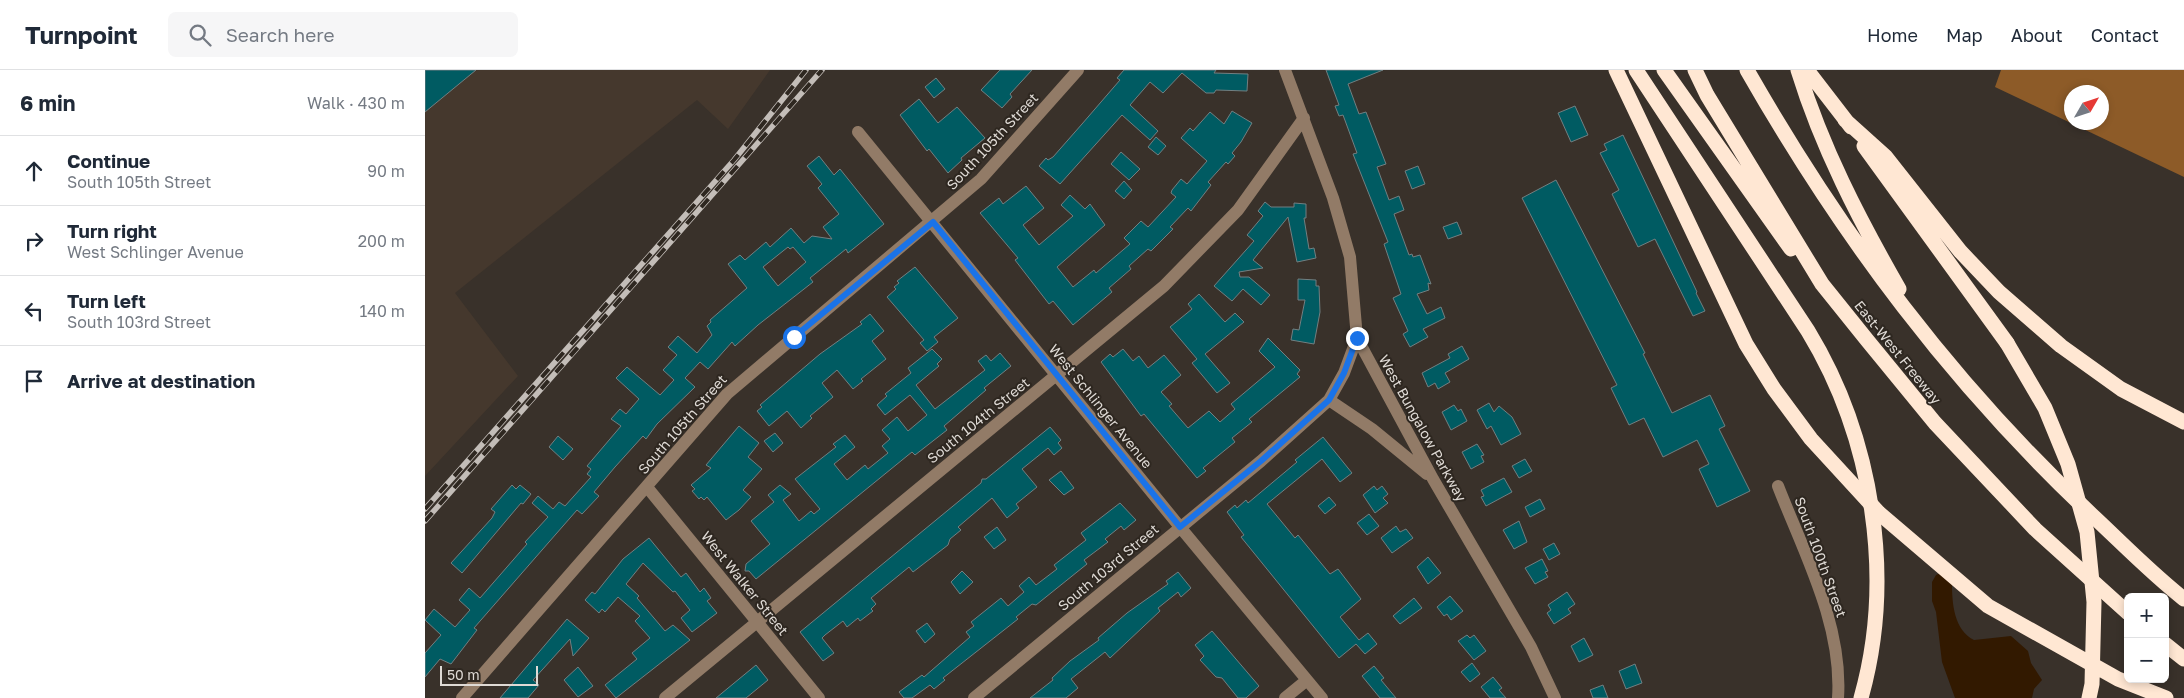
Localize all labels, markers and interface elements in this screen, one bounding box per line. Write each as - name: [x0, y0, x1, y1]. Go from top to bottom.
- search box: [168, 12, 518, 57]
- text: Turnpoint: [25, 20, 138, 49]
- icon: search: [186, 21, 214, 49]
- text: Search here: [226, 23, 335, 46]
- text: Home: [1867, 24, 1918, 46]
- text: Map: [1946, 24, 1983, 46]
- text: About: [2011, 24, 2063, 46]
- text: Contact: [2091, 24, 2159, 46]
- north arrow: [2064, 85, 2109, 130]
- street label: South 105th Street: [943, 89, 1041, 193]
- text: 6 min: [20, 90, 75, 116]
- text: Walk · 430 m: [307, 93, 405, 113]
- text: Continue: [67, 149, 150, 172]
- icon: ahead: [20, 157, 48, 185]
- text: 90 m: [367, 161, 405, 181]
- text: South 105th Street: [67, 172, 211, 192]
- text: Turn right: [67, 219, 157, 242]
- icon: right: [20, 227, 48, 255]
- text: 200 m: [358, 231, 405, 251]
- text: West Schlinger Avenue: [67, 242, 244, 262]
- text: Turn left: [67, 289, 146, 312]
- icon: left: [20, 297, 48, 325]
- street label: East-West Freeway: [1851, 297, 1945, 407]
- text: 140 m: [359, 301, 405, 321]
- text: South 103rd Street: [67, 312, 211, 332]
- route start: [783, 326, 806, 349]
- route end: [1346, 327, 1369, 350]
- street label: West Schlinger Avenue: [1046, 341, 1156, 471]
- street label: West Bungalow Parkway: [1376, 352, 1470, 504]
- icon: arrive: [20, 367, 48, 395]
- text: Arrive at destination: [67, 369, 255, 392]
- street label: South 105th Street: [634, 371, 730, 477]
- street label: South 104th Street: [923, 374, 1033, 466]
- street label: South 100th Street: [1791, 494, 1851, 620]
- street label: South 103rd Street: [1054, 520, 1162, 614]
- street label: West Walker Street: [698, 528, 792, 638]
- map controls: [2124, 593, 2169, 683]
- button: +: [2124, 593, 2169, 638]
- button: −: [2124, 638, 2169, 683]
- scale bar: [440, 663, 537, 686]
- text: 50 m: [447, 666, 480, 683]

